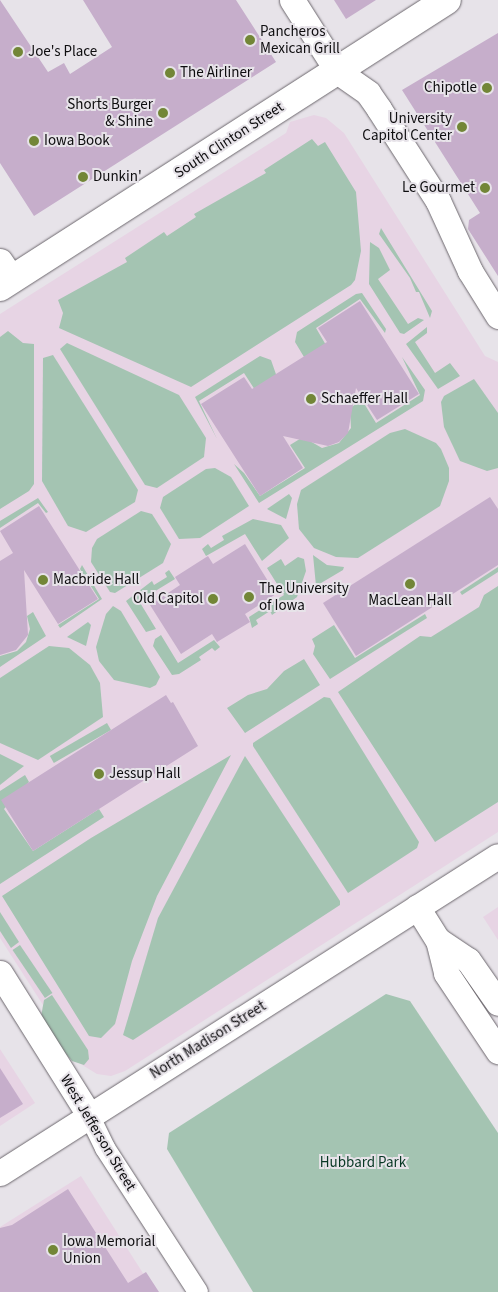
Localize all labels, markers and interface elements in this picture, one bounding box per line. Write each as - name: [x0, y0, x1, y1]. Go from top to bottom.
- place label: Pancheros Mexican Grill: [260, 22, 340, 57]
- marker: Pancheros Mexican Grill: [244, 34, 256, 46]
- place label: Joe's Place: [28, 43, 97, 61]
- marker: Joe's Place: [12, 46, 24, 58]
- place label: The Airliner: [180, 64, 252, 82]
- marker: The Airliner: [164, 67, 176, 79]
- place label: Chipotle: [424, 79, 477, 97]
- marker: Chipotle: [481, 82, 493, 94]
- place label: Shorts Burger & Shine: [67, 95, 153, 130]
- street label: South Clinton Street: [171, 98, 287, 182]
- marker: Shorts Burger & Shine: [157, 107, 169, 119]
- place label: University Capitol Center: [362, 109, 452, 144]
- marker: University Capitol Center: [456, 121, 468, 133]
- place label: Iowa Book: [44, 132, 110, 150]
- marker: Iowa Book: [28, 135, 40, 147]
- place label: Dunkin': [93, 168, 142, 186]
- marker: Dunkin': [77, 171, 89, 183]
- place label: Le Gourmet: [402, 179, 475, 197]
- marker: Le Gourmet: [479, 182, 491, 194]
- place label: Schaeffer Hall: [321, 390, 408, 408]
- marker: Schaeffer Hall: [305, 393, 317, 405]
- place label: Macbride Hall: [53, 571, 139, 589]
- marker: Macbride Hall: [37, 574, 49, 586]
- marker: MacLean Hall: [404, 578, 416, 590]
- place label: The University of Iowa: [259, 579, 349, 614]
- place label: Old Capitol: [133, 590, 203, 608]
- marker: The University of Iowa: [243, 591, 255, 603]
- place label: MacLean Hall: [368, 592, 452, 610]
- marker: Old Capitol: [207, 593, 219, 605]
- place label: Jessup Hall: [109, 765, 181, 783]
- marker: Jessup Hall: [93, 768, 105, 780]
- street label: North Madison Street: [147, 997, 269, 1083]
- street label: West Jefferson Street: [56, 1072, 140, 1194]
- park label: Hubbard Park: [320, 1154, 406, 1172]
- place label: Iowa Memorial Union: [63, 1232, 155, 1267]
- marker: Iowa Memorial Union: [47, 1244, 59, 1256]

